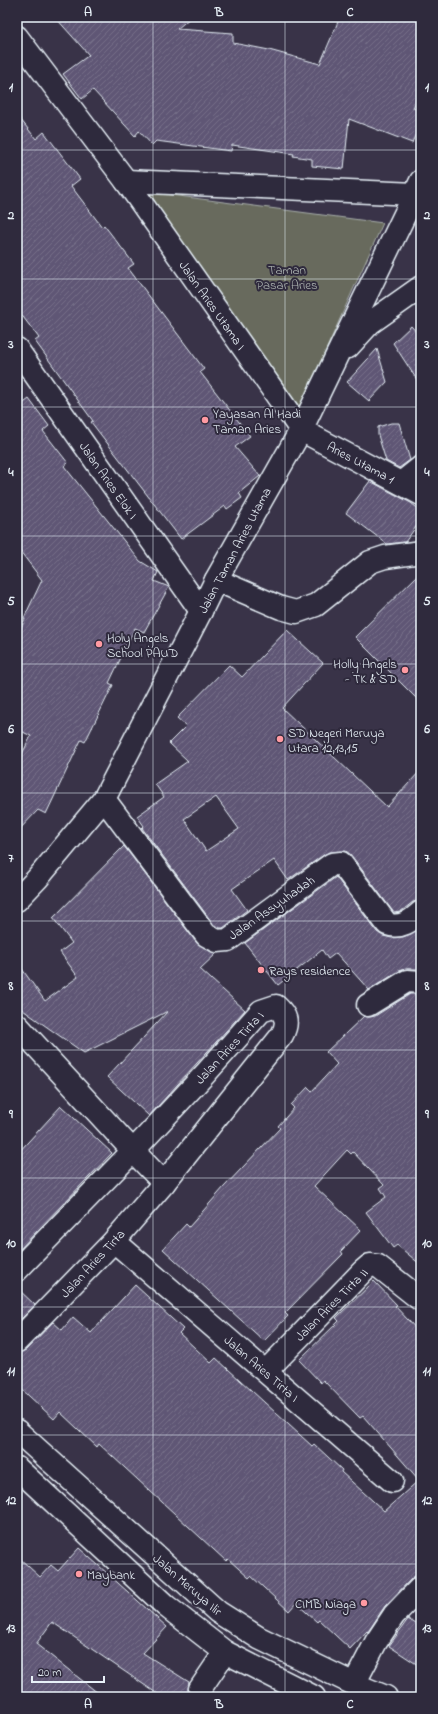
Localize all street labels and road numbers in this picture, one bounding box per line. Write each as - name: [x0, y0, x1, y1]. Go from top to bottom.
- street label: Jalan Aries Utama I: [174, 257, 250, 354]
- street label: Jalan Aries Elok I: [74, 438, 142, 523]
- street label: Aries Utama 1: [323, 438, 398, 489]
- street label: Jalan Taman Aries Utama: [194, 484, 277, 617]
- street label: Jalan Assyuhadah: [225, 871, 320, 946]
- street label: Jalan Aries Tirta I: [191, 1007, 269, 1089]
- street label: Jalan Aries Tirta: [56, 1226, 130, 1303]
- street label: Jalan Aries Tirta II: [291, 1264, 373, 1346]
- street label: Jalan Aries Tirta I: [219, 1331, 303, 1407]
- street label: Jalan Meruya Ilir: [147, 1550, 227, 1622]

